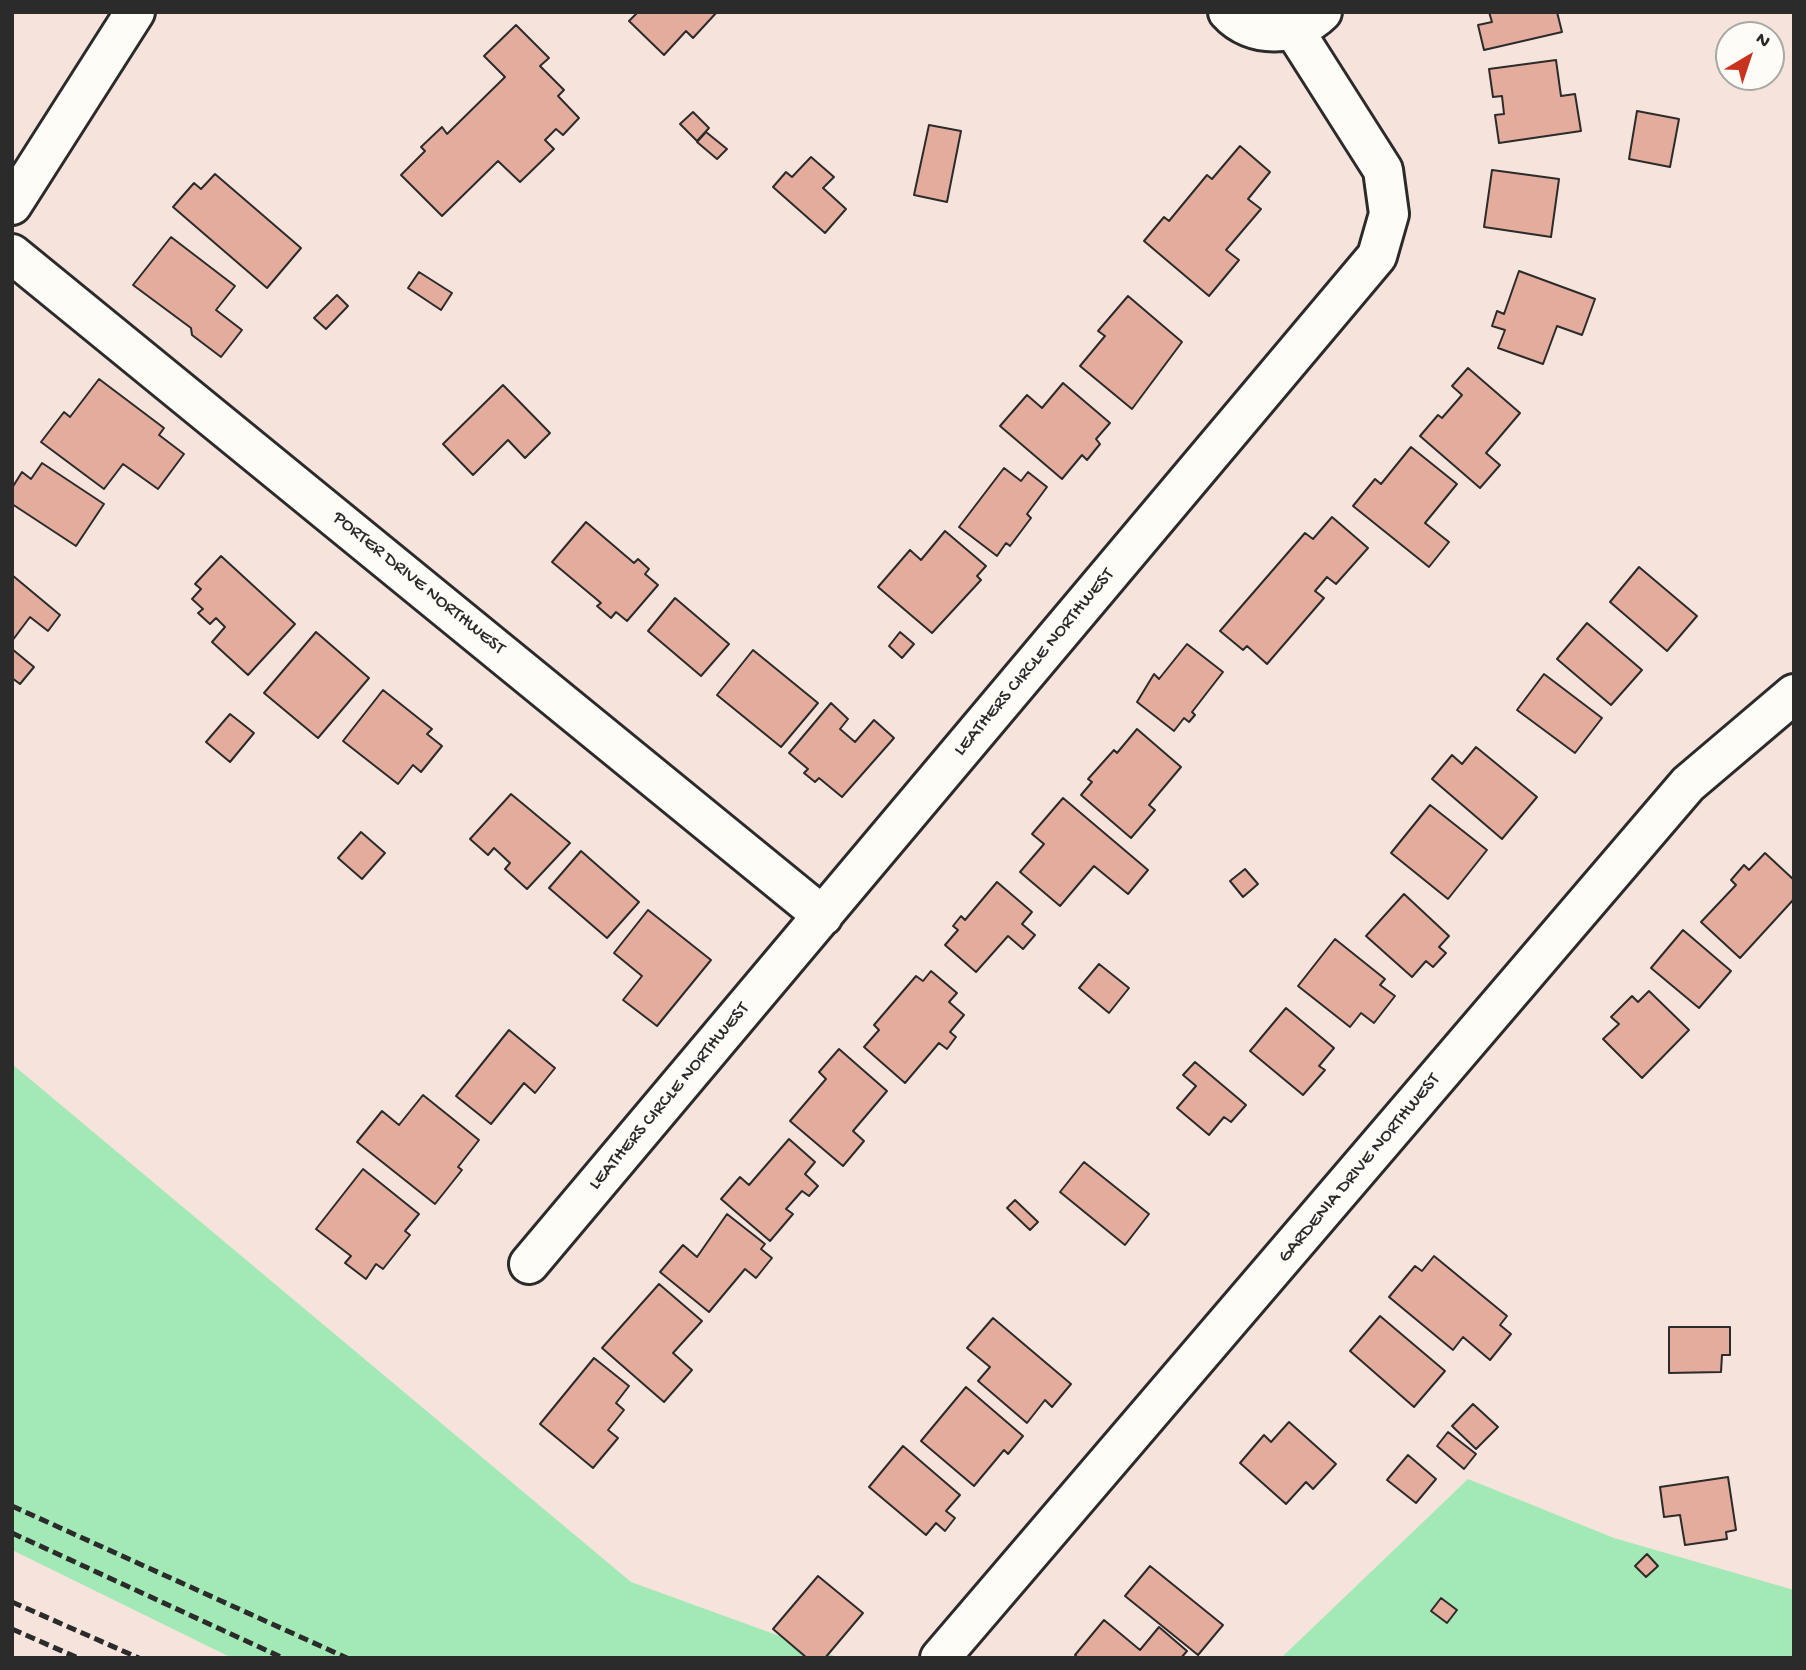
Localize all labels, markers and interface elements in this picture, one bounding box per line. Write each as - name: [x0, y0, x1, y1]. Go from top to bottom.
- north arrow: [1715, 21, 1785, 91]
- text: N: [1750, 28, 1774, 54]
- street label: PORTER DRIVE NORTHWEST: [327, 507, 509, 661]
- street label: LEATHERS CIRCLE NORTHWEST: [950, 565, 1120, 761]
- street label: LEATHERS CIRCLE NORTHWEST: [585, 999, 755, 1195]
- street label: GARDENIA DRIVE NORTHWEST: [1274, 1070, 1446, 1268]

